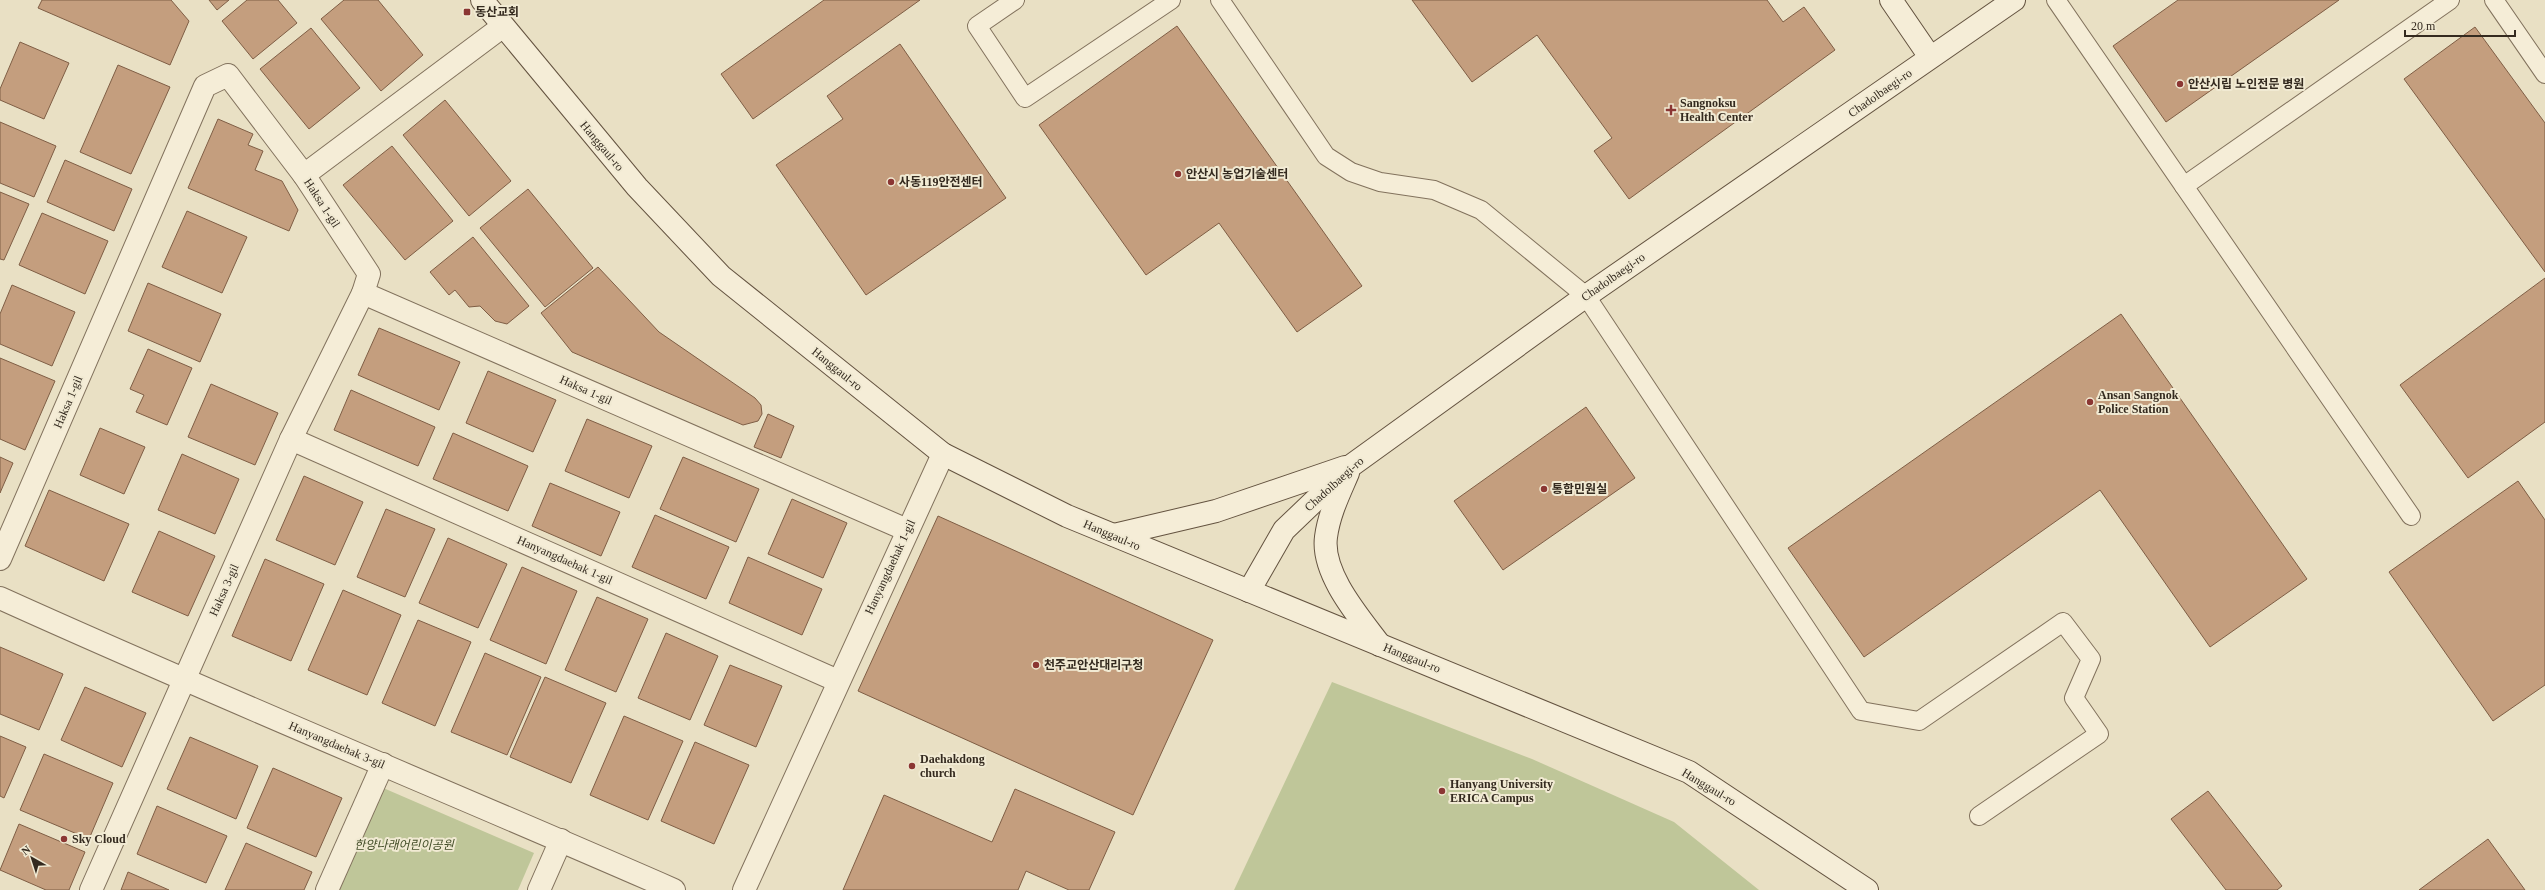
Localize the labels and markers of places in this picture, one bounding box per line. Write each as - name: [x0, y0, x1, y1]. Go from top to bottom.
- place label: 동산교회: [475, 5, 519, 19]
- marker: 동산교회: [462, 7, 472, 17]
- place label: 안산시립 노인전문 병원: [2188, 77, 2304, 91]
- marker: 안산시립 노인전문 병원: [2175, 79, 2185, 89]
- place label: Sangnoksu Health Center: [1680, 96, 1754, 124]
- marker: Sangnoksu Health Center: [1665, 104, 1677, 116]
- place label: 안산시 농업기술센터: [1186, 167, 1288, 181]
- marker: 안산시 농업기술센터: [1173, 169, 1183, 179]
- place label: 사동119안전센터: [899, 175, 983, 189]
- marker: 사동119안전센터: [886, 177, 896, 187]
- place label: Ansan Sangnok Police Station: [2098, 388, 2179, 416]
- marker: Ansan Sangnok Police Station: [2085, 397, 2095, 407]
- place label: 통합민원실: [1552, 482, 1607, 496]
- marker: 통합민원실: [1539, 484, 1549, 494]
- place label: 천주교안산대리구청: [1044, 658, 1143, 672]
- marker: 천주교안산대리구청: [1031, 660, 1041, 670]
- place label: Daehakdong church: [920, 752, 985, 780]
- marker: Daehakdong church: [907, 761, 917, 771]
- place label: Hanyang University ERICA Campus: [1450, 777, 1553, 805]
- marker: Hanyang University ERICA Campus: [1437, 786, 1447, 796]
- place label: Sky Cloud: [72, 832, 126, 846]
- marker: Sky Cloud: [59, 834, 69, 844]

